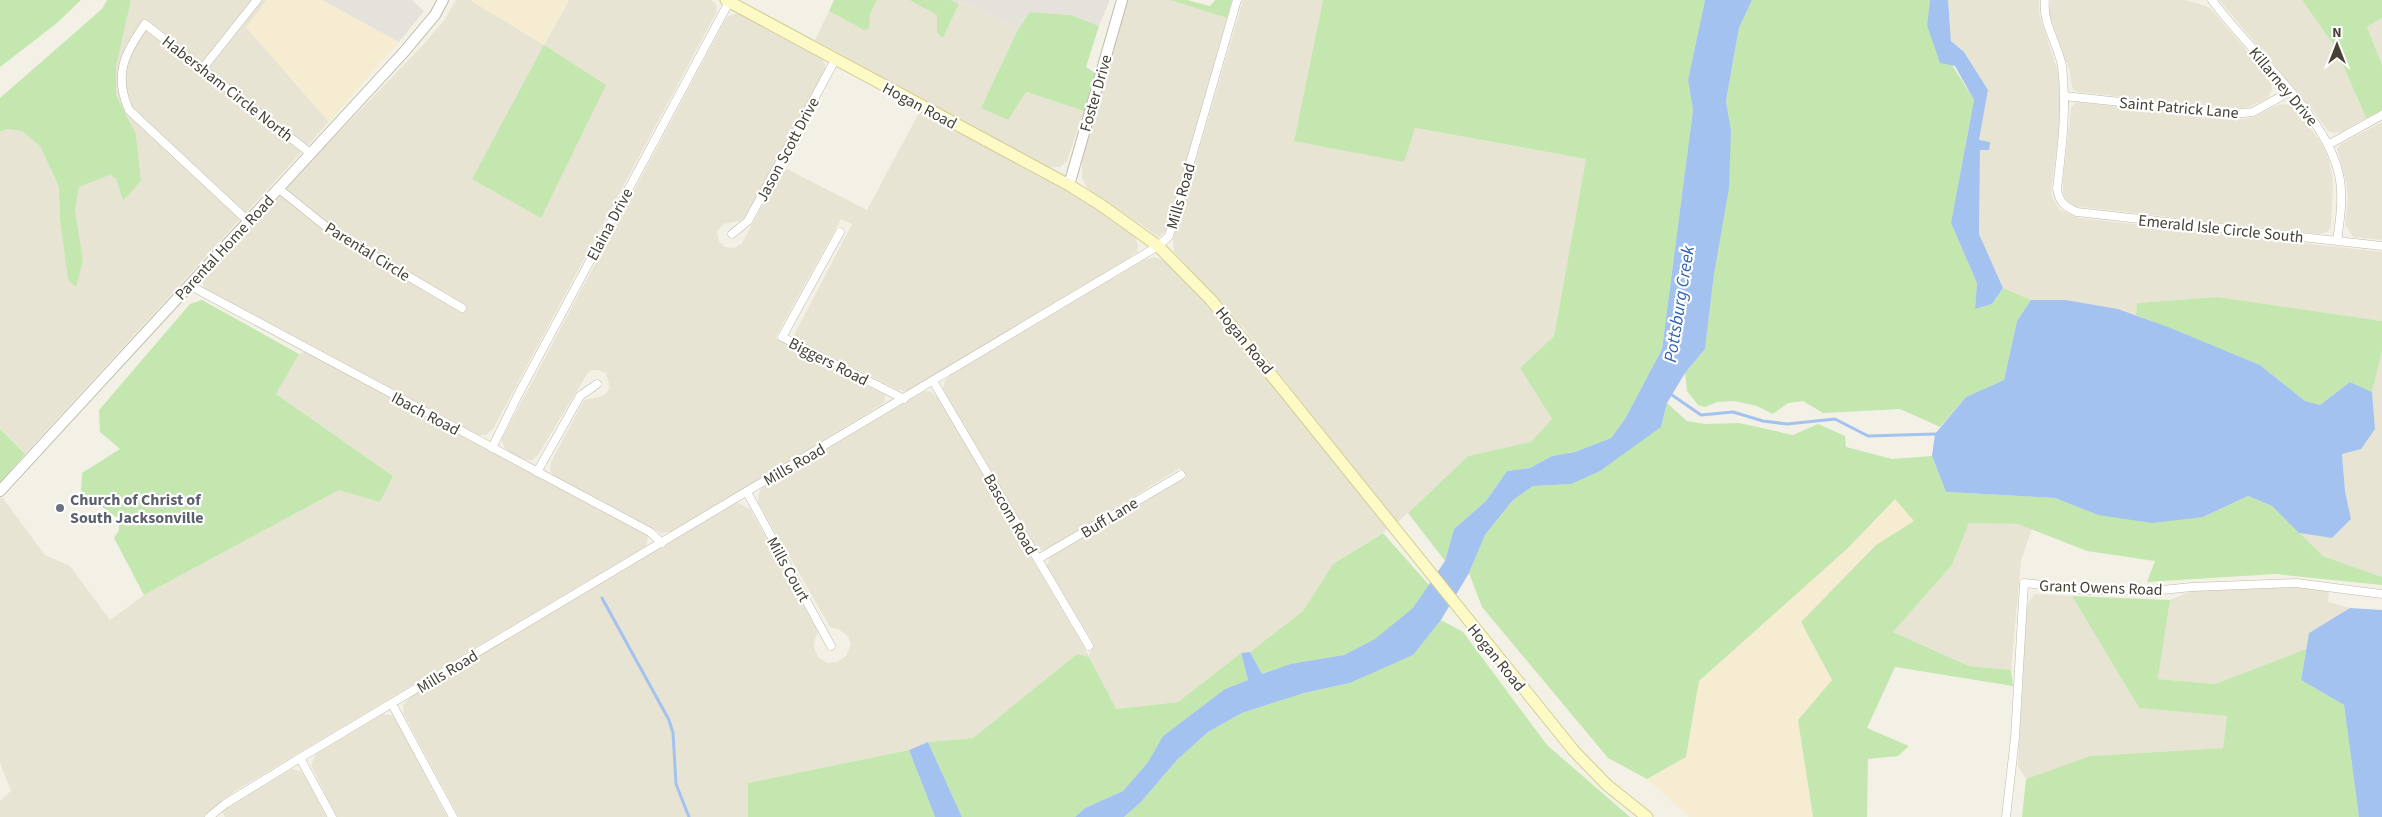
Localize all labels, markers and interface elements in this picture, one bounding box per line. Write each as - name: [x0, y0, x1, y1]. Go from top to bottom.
- north arrow: [2312, 20, 2362, 70]
- text: N: [2332, 23, 2342, 43]
- street label: Habersham Circle North: [157, 31, 297, 147]
- street label: Killarney Drive: [2244, 42, 2323, 131]
- street label: Foster Drive: [1074, 52, 1117, 134]
- street label: Hogan Road: [878, 77, 961, 135]
- street label: Saint Patrick Lane: [2118, 92, 2240, 124]
- street label: Jason Scott Drive: [751, 93, 825, 206]
- street label: Mills Road: [1161, 161, 1201, 232]
- street label: Elaina Drive: [582, 184, 638, 265]
- street label: Parental Home Road: [170, 190, 279, 305]
- street label: Emerald Isle Circle South: [2137, 209, 2305, 249]
- street label: Parental Circle: [321, 217, 414, 287]
- water label: Pottsburg Creek: [1658, 244, 1701, 364]
- street label: Hogan Road: [1210, 302, 1278, 379]
- street label: Biggers Road: [785, 332, 872, 391]
- street label: Ibach Road: [387, 387, 464, 441]
- street label: Mills Road: [760, 438, 829, 491]
- street label: Bascom Road: [978, 470, 1042, 559]
- place label: Church of Christ of South Jacksonville: [70, 489, 204, 529]
- street label: Buff Lane: [1077, 492, 1142, 544]
- marker: Church of Christ of South Jacksonville: [54, 502, 66, 514]
- street label: Mills Court: [761, 533, 815, 606]
- street label: Grant Owens Road: [2039, 575, 2163, 601]
- street label: Hogan Road: [1462, 619, 1530, 696]
- street label: Mills Road: [413, 645, 482, 699]

